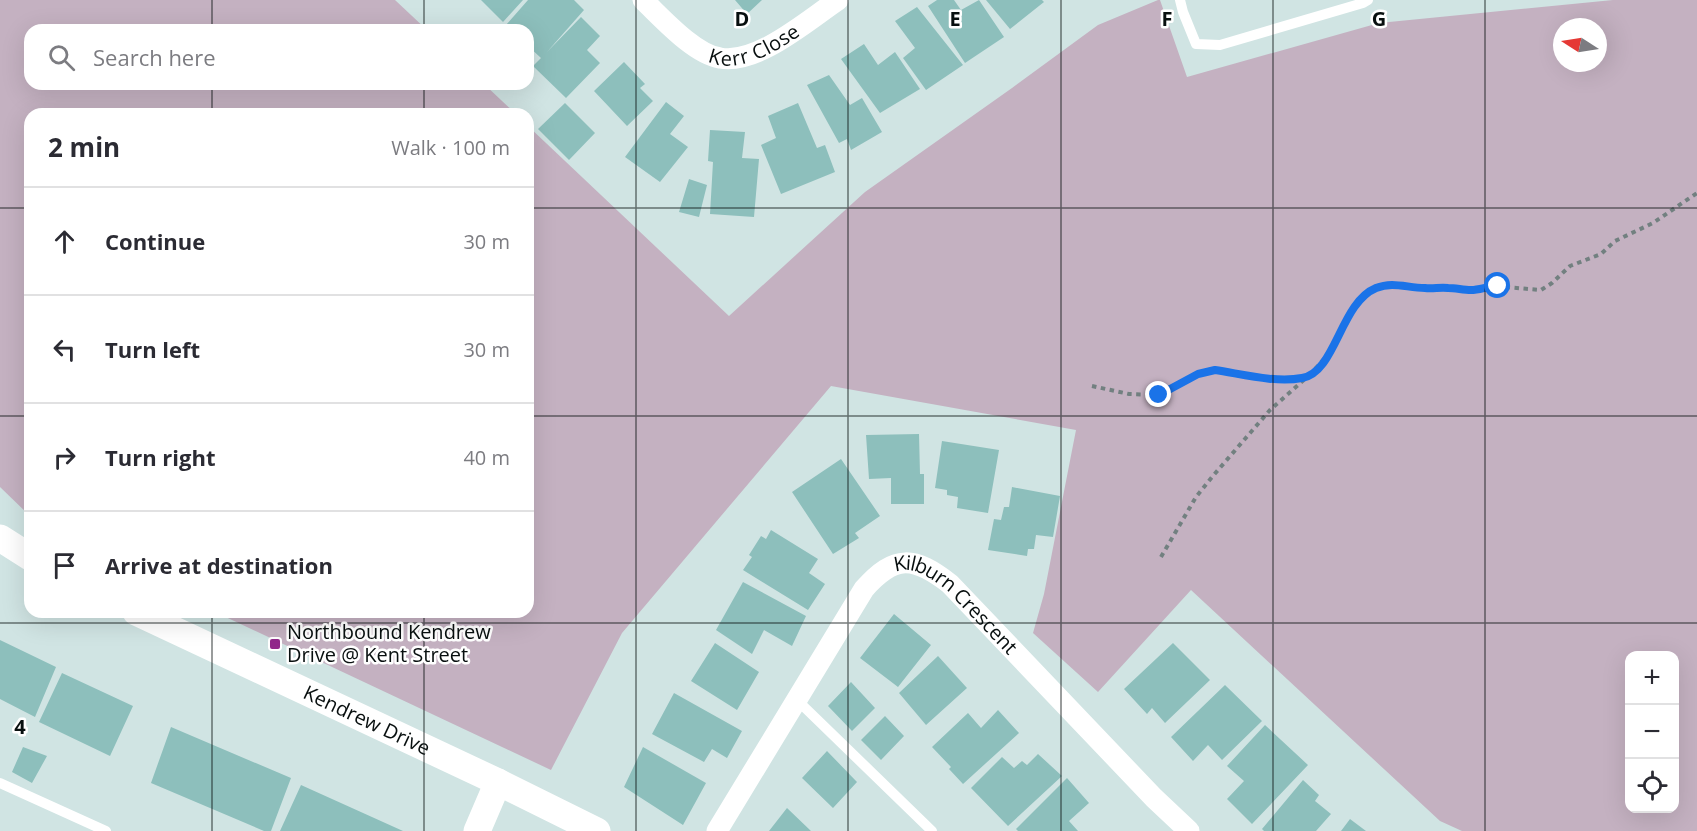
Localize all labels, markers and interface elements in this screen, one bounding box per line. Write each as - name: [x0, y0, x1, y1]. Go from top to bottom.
- text: D: [735, 5, 749, 32]
- text: E: [949, 5, 961, 32]
- text: F: [1162, 5, 1172, 32]
- text: G: [1372, 5, 1386, 32]
- street label: Kerr Close: [705, 17, 804, 72]
- north arrow: [1553, 18, 1607, 72]
- search box: [24, 24, 534, 90]
- icon: search: [45, 41, 78, 74]
- text: Search here: [93, 42, 216, 72]
- text: 2 min: [48, 129, 120, 165]
- text: Walk · 100 m: [391, 134, 510, 161]
- icon: ahead: [48, 225, 81, 258]
- text: Continue: [105, 226, 205, 256]
- text: 30 m: [463, 228, 510, 255]
- route start: [1484, 272, 1510, 298]
- icon: left: [48, 333, 81, 366]
- text: Turn left: [105, 334, 200, 364]
- text: 30 m: [463, 336, 510, 363]
- route end: [1145, 381, 1171, 407]
- icon: right: [48, 441, 81, 474]
- text: Turn right: [105, 442, 216, 472]
- text: 40 m: [463, 444, 510, 471]
- street label: Kilburn Crescent: [891, 548, 1024, 660]
- icon: arrive: [48, 549, 81, 582]
- text: Arrive at destination: [105, 550, 333, 580]
- place label: Northbound Kendrew Drive @ Kent Street: [287, 618, 491, 668]
- marker: Northbound Kendrew Drive @ Kent Street: [268, 637, 282, 651]
- map controls: [1625, 651, 1679, 813]
- button: +: [1625, 651, 1679, 705]
- street label: Kendrew Drive: [299, 679, 435, 761]
- button: −: [1625, 705, 1679, 759]
- text: 4: [14, 713, 26, 740]
- button: locate: [1625, 759, 1679, 813]

